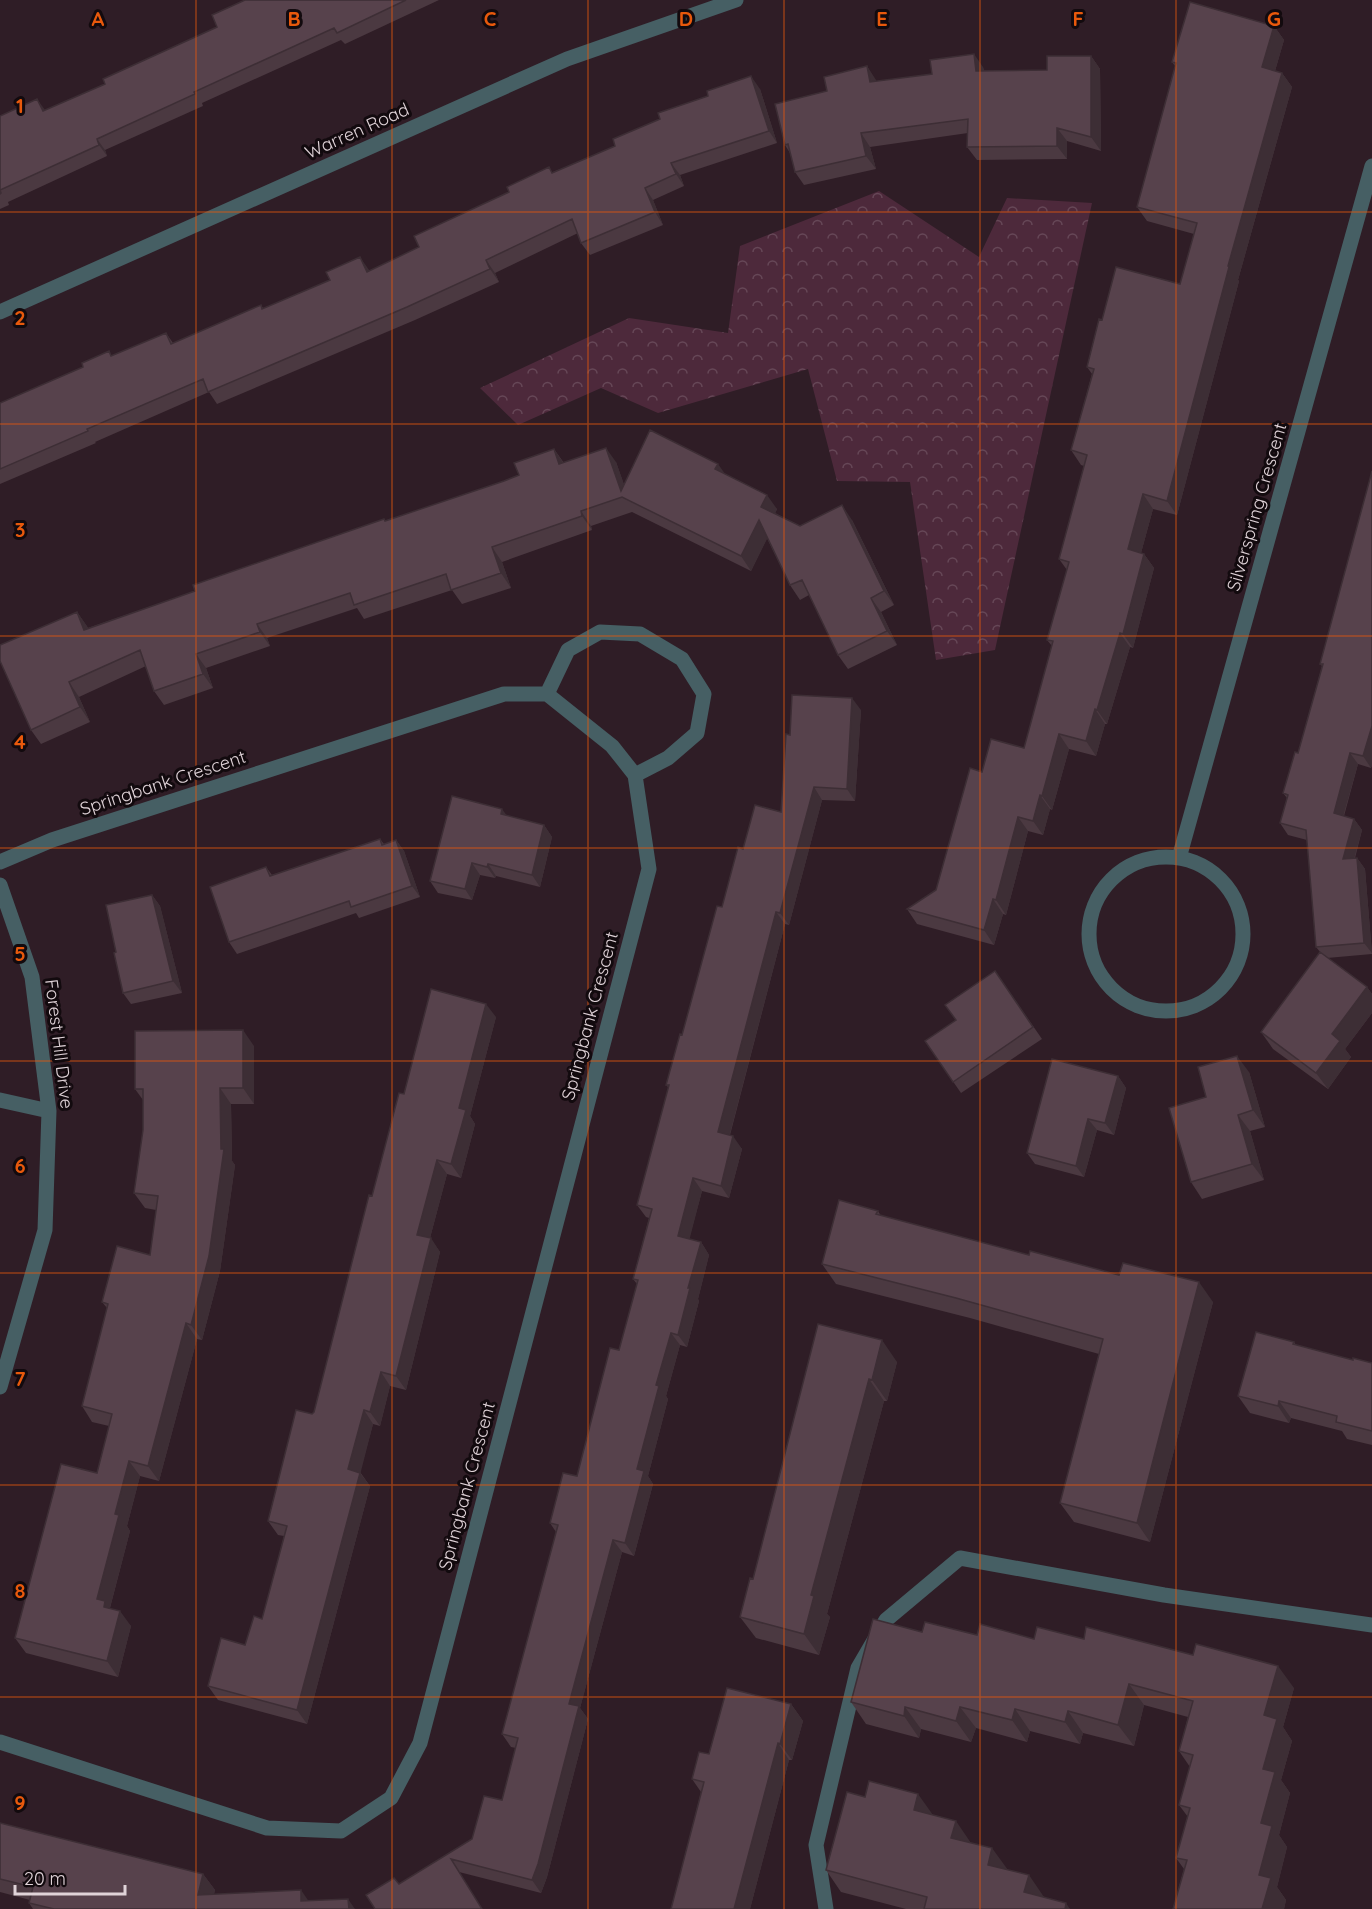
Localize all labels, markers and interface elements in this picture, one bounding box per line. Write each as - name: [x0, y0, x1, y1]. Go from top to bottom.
- text: A: [92, 6, 105, 31]
- text: B: [287, 6, 301, 31]
- text: C: [484, 6, 497, 31]
- text: D: [679, 6, 693, 31]
- text: E: [876, 6, 888, 31]
- text: F: [1072, 6, 1084, 31]
- text: G: [1267, 6, 1281, 31]
- text: 1: [16, 93, 24, 118]
- street label: Warren Road: [301, 97, 413, 164]
- text: 2: [14, 305, 26, 330]
- street label: Silverspring Crescent: [1222, 420, 1292, 594]
- text: 3: [15, 517, 25, 542]
- text: 4: [14, 729, 26, 754]
- street label: Springbank Crescent: [77, 745, 249, 820]
- street label: Springbank Crescent: [556, 929, 623, 1102]
- text: 5: [14, 941, 26, 966]
- street label: Forest Hill Drive: [40, 978, 79, 1110]
- text: 6: [14, 1153, 26, 1178]
- text: 7: [15, 1366, 26, 1391]
- street label: Springbank Crescent: [433, 1399, 500, 1572]
- text: 8: [15, 1578, 26, 1603]
- text: 9: [14, 1790, 26, 1815]
- scale bar: [15, 1858, 124, 1896]
- text: 20 m: [24, 1867, 66, 1890]

